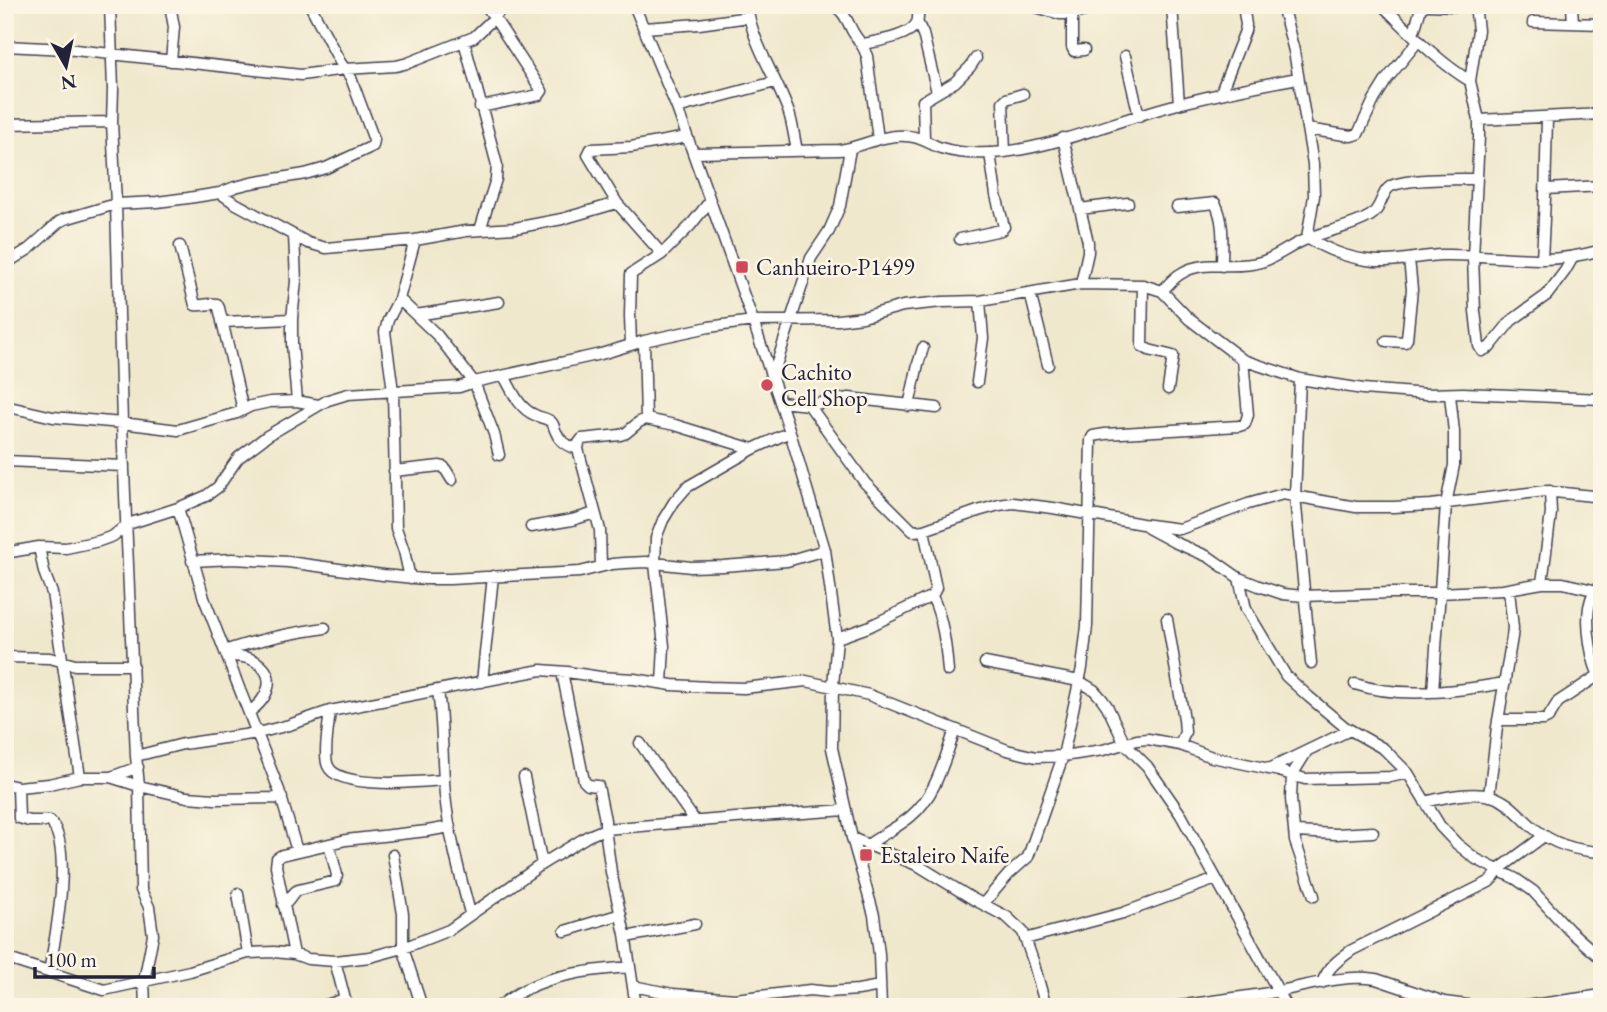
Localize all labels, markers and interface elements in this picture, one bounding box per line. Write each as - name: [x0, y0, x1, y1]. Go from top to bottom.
- north arrow: [32, 32, 102, 102]
- text: N: [58, 69, 78, 96]
- place label: Canhueiro-P1499: [756, 252, 914, 282]
- marker: Canhueiro-P1499: [734, 259, 750, 275]
- place label: Cachito Cell Shop: [781, 357, 868, 413]
- marker: Cachito Cell Shop: [759, 377, 775, 393]
- place label: Estaleiro Naife: [880, 840, 1009, 870]
- marker: Estaleiro Naife: [858, 847, 874, 863]
- scale bar: [35, 935, 154, 979]
- text: 100 m: [46, 946, 97, 973]

